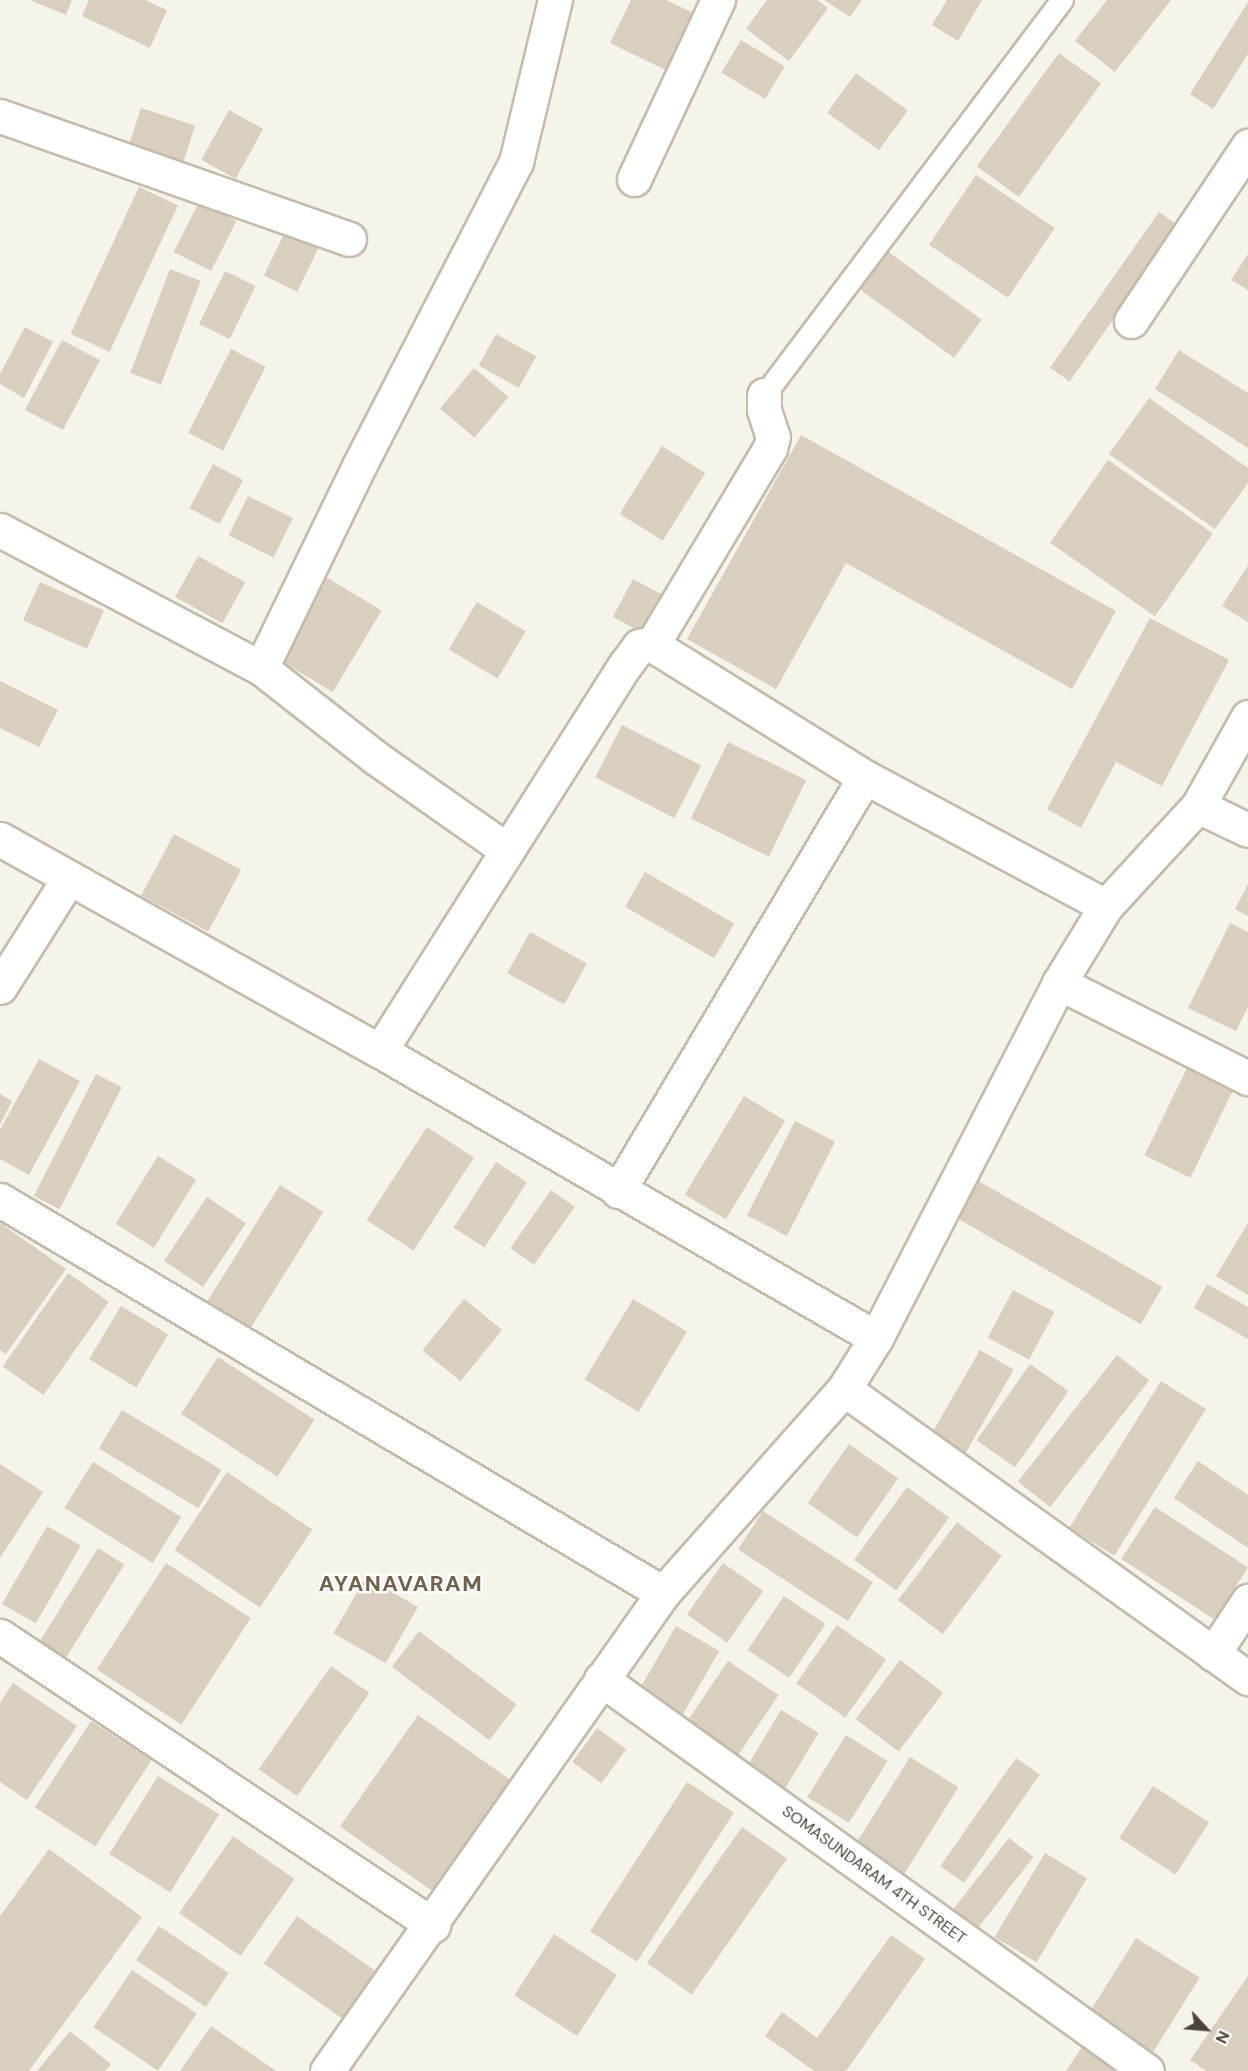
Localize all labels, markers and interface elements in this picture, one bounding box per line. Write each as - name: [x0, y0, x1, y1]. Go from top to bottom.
- district label: AYANAVARAM: [319, 1571, 483, 1597]
- street label: SOMASUNDARAM 4TH STREET: [778, 1802, 970, 1948]
- north arrow: [1176, 1999, 1236, 2059]
- text: N: [1211, 2027, 1235, 2047]

